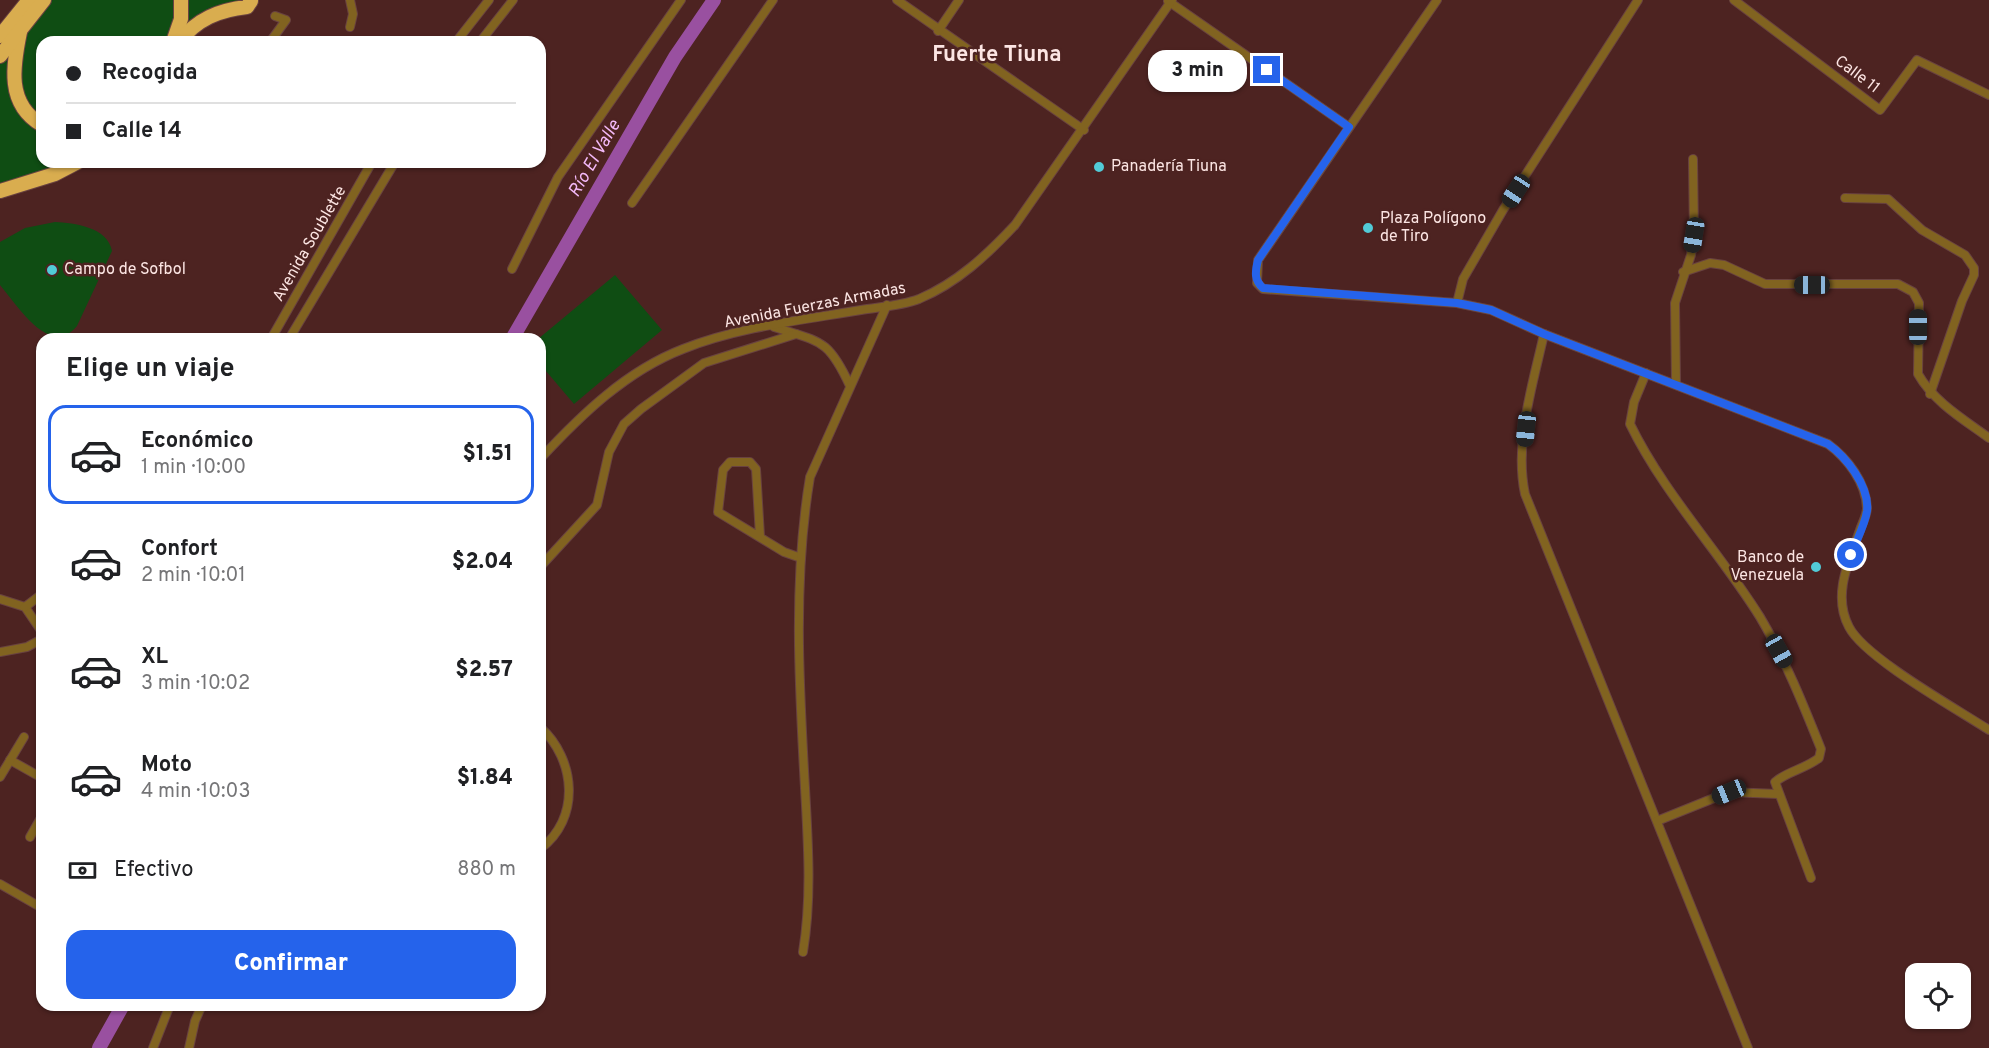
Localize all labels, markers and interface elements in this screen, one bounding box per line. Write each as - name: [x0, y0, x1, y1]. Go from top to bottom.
- district label: Fuerte Tiuna: [932, 42, 1062, 69]
- callout: 3 min: [1147, 49, 1246, 91]
- street label: Calle 11: [1830, 52, 1884, 98]
- route end: [1253, 56, 1280, 83]
- text: 3 min: [1171, 58, 1224, 84]
- text: Recogida: [102, 60, 197, 87]
- water label: Río El Valle: [564, 116, 627, 202]
- text: Calle 14: [102, 118, 182, 145]
- place label: Panadería Tiuna: [1111, 157, 1227, 177]
- marker: Panadería Tiuna: [1092, 160, 1106, 174]
- car: [1499, 171, 1533, 211]
- street label: Avenida Soublette: [269, 183, 351, 305]
- place label: Plaza Polígono de Tiro: [1380, 209, 1486, 247]
- car: [1682, 216, 1706, 254]
- marker: Plaza Polígono de Tiro: [1361, 221, 1375, 235]
- place label: Campo de Sofbol: [64, 260, 186, 280]
- marker: Campo de Sofbol: [45, 263, 59, 277]
- car: [1794, 276, 1830, 294]
- street label: Avenida Fuerzas Armadas: [722, 279, 908, 333]
- car: [1909, 309, 1927, 345]
- text: Elige un viaje: [66, 352, 235, 386]
- car: [1515, 410, 1537, 448]
- icon: car: [69, 428, 123, 482]
- text: Económico: [141, 428, 254, 455]
- text: $1.51: [463, 441, 513, 468]
- text: 1 min · 10:00: [141, 455, 246, 481]
- icon: car: [69, 536, 123, 590]
- text: Confort: [141, 536, 218, 563]
- route start: [1837, 541, 1864, 568]
- place label: Banco de Venezuela: [1730, 548, 1804, 586]
- text: $2.04: [452, 549, 513, 576]
- marker: Banco de Venezuela: [1809, 560, 1823, 574]
- text: 2 min · 10:01: [141, 563, 246, 589]
- car: [1762, 631, 1796, 671]
- icon: car: [69, 644, 123, 698]
- text: XL: [141, 644, 168, 671]
- text: $2.57: [455, 657, 513, 684]
- text: 3 min · 10:02: [141, 671, 250, 697]
- icon: car: [69, 752, 123, 806]
- text: Moto: [141, 752, 192, 779]
- text: $1.84: [457, 765, 513, 792]
- car: [1709, 777, 1749, 807]
- text: 4 min · 10:03: [141, 779, 250, 805]
- icon: cash: [66, 854, 99, 887]
- text: Efectivo: [114, 857, 194, 884]
- text: 880 m: [457, 857, 516, 883]
- button: Confirmar: [66, 930, 516, 999]
- map controls: [1905, 963, 1971, 1029]
- button: locate: [1905, 963, 1971, 1029]

